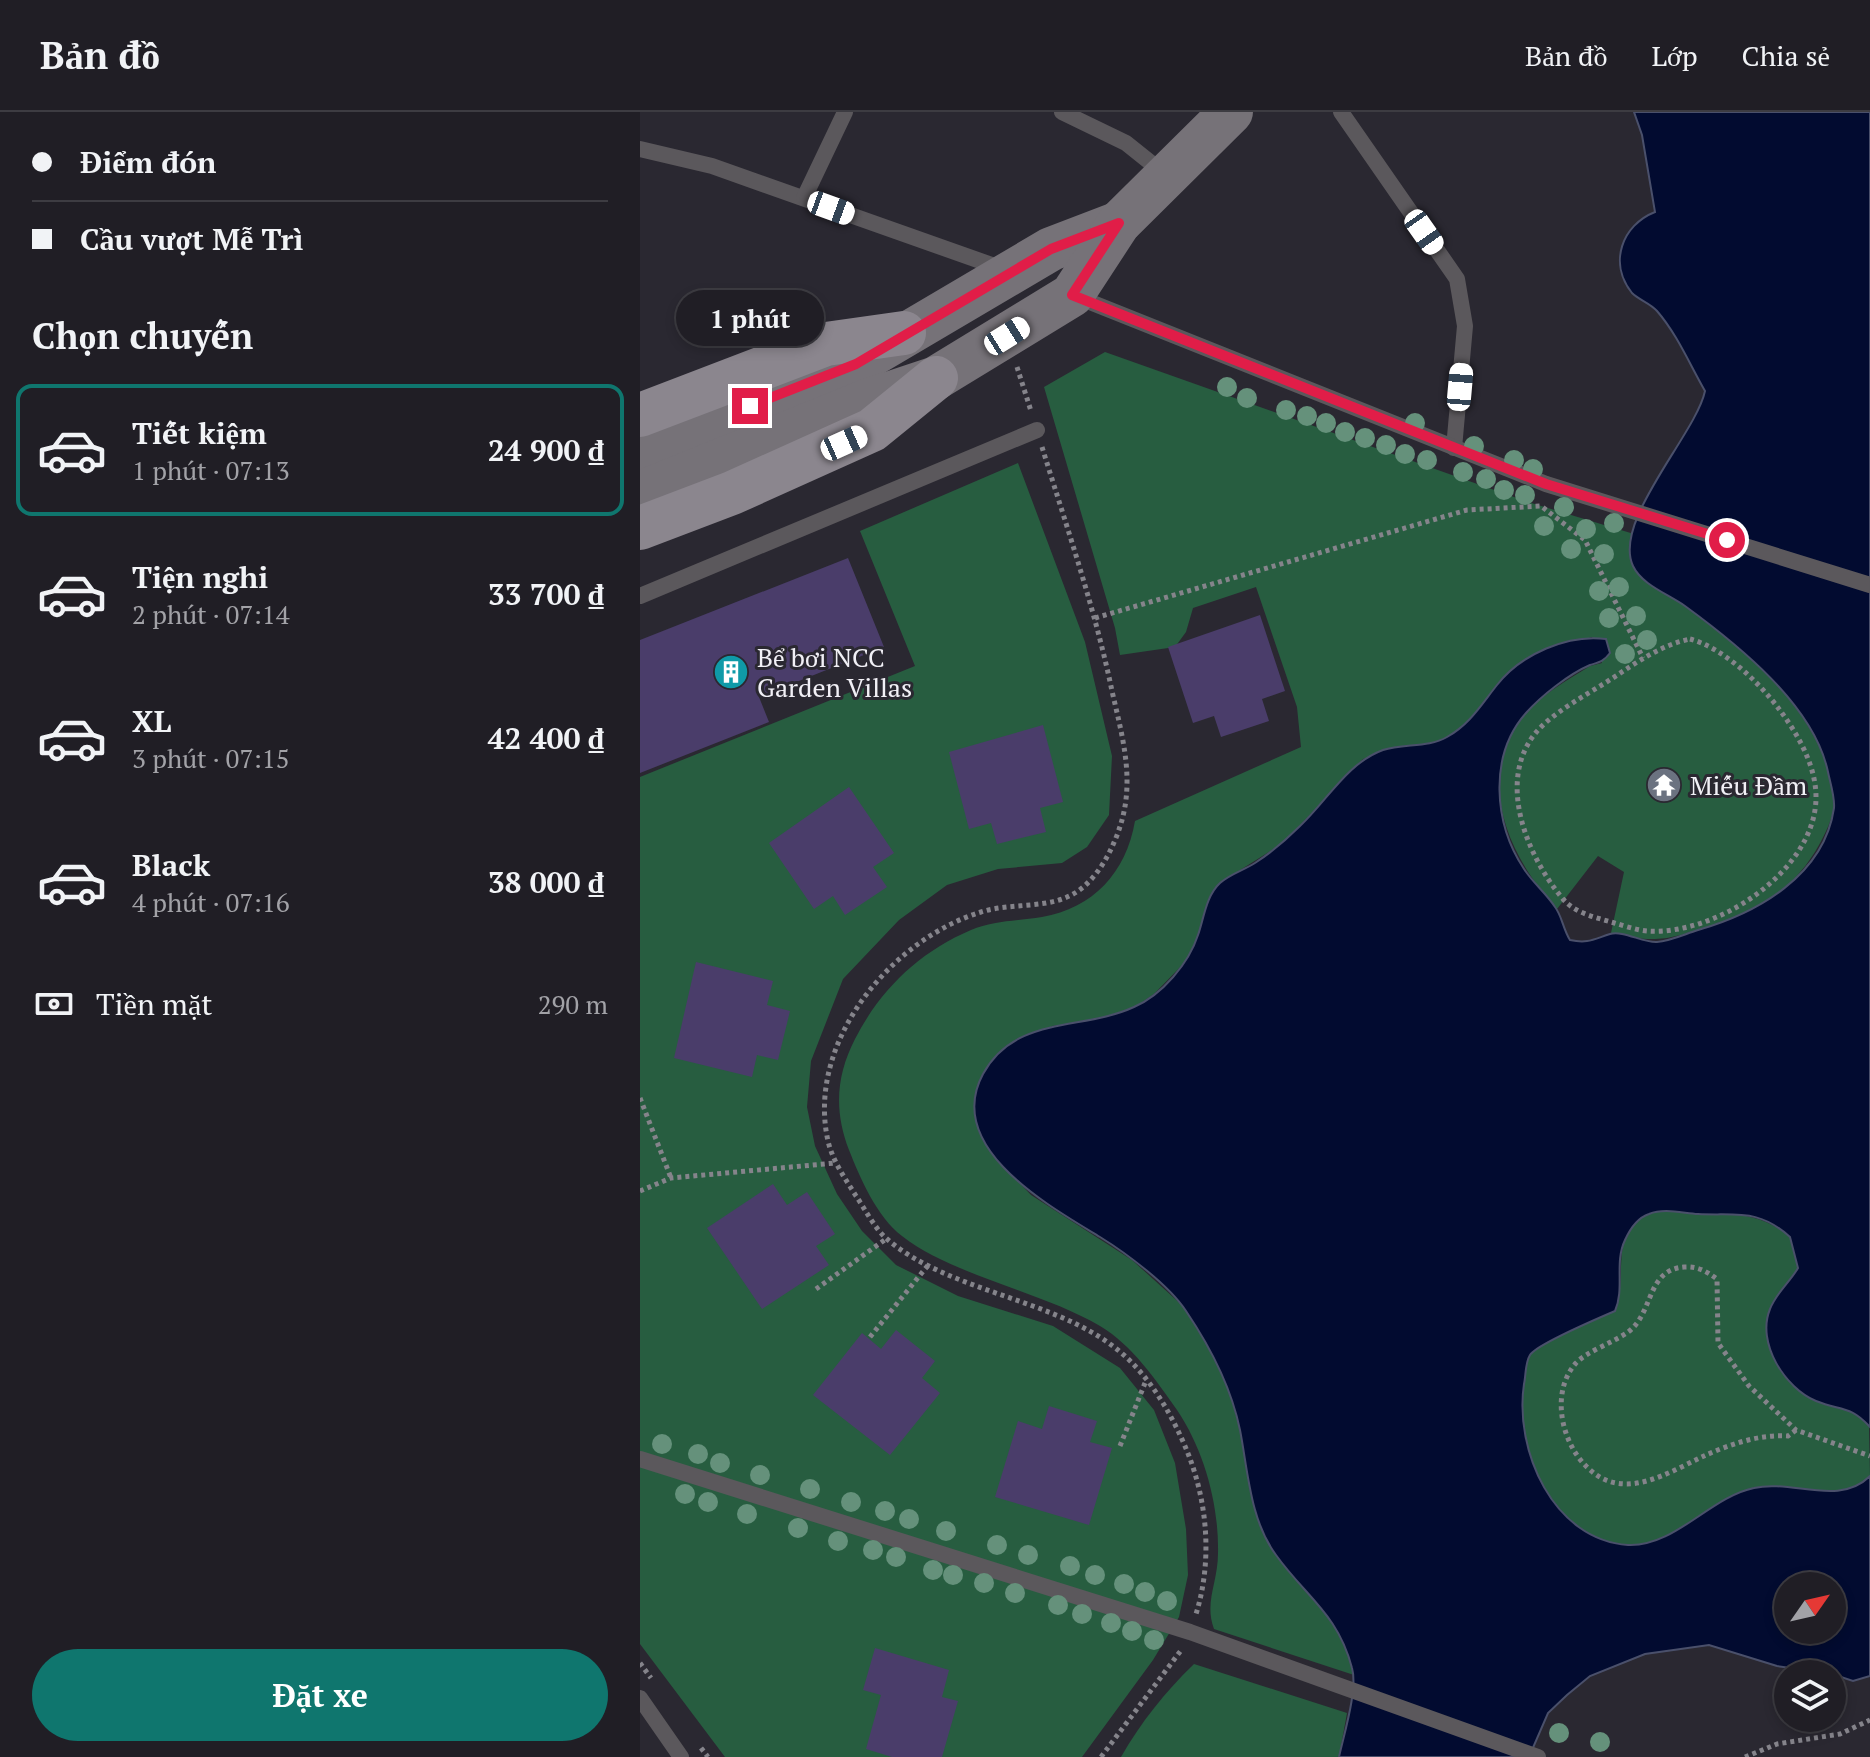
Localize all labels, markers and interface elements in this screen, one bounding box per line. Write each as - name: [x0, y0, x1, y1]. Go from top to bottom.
- text: Bản đồ: [40, 30, 160, 80]
- text: Bản đồ: [1525, 37, 1608, 74]
- text: Lớp: [1652, 37, 1698, 74]
- text: Chia sẻ: [1742, 37, 1830, 74]
- text: Điểm đón: [80, 142, 216, 182]
- car: [804, 189, 858, 227]
- car: [1400, 205, 1448, 259]
- text: Cầu vượt Mễ Trì: [80, 219, 304, 259]
- callout: 1 phút: [676, 290, 824, 346]
- text: 1 phút: [710, 301, 790, 335]
- text: Chọn chuyến: [32, 312, 253, 359]
- car: [980, 313, 1034, 359]
- car: [1446, 362, 1474, 412]
- route end: [732, 388, 768, 424]
- text: Tiết kiệm: [132, 413, 267, 453]
- icon: car: [36, 414, 108, 486]
- car: [817, 422, 871, 464]
- text: 24 900 ₫: [488, 430, 604, 470]
- text: 1 phút · 07:13: [132, 453, 290, 487]
- route start: [1709, 522, 1745, 558]
- text: Tiện nghi: [132, 557, 268, 597]
- icon: car: [36, 558, 108, 630]
- text: 33 700 ₫: [488, 574, 604, 614]
- text: 2 phút · 07:14: [132, 597, 290, 631]
- place label: Bể bơi NCC Garden Villas: [757, 640, 912, 704]
- building icon: Bể bơi NCC Garden Villas: [712, 653, 750, 691]
- text: XL: [132, 701, 171, 741]
- icon: car: [36, 702, 108, 774]
- text: 42 400 ₫: [488, 718, 604, 758]
- text: 3 phút · 07:15: [132, 741, 290, 775]
- temple icon: Miếu Đầm: [1645, 766, 1683, 804]
- place label: Miếu Đầm: [1690, 768, 1807, 802]
- text: Black: [132, 845, 210, 885]
- icon: car: [36, 846, 108, 918]
- text: 38 000 ₫: [488, 862, 604, 902]
- text: 4 phút · 07:16: [132, 885, 290, 919]
- icon: cash: [32, 982, 76, 1026]
- text: Tiền mặt: [96, 984, 212, 1024]
- text: 290 m: [538, 987, 608, 1021]
- north arrow: [1774, 1572, 1846, 1644]
- map controls: [1774, 1572, 1846, 1732]
- button: Đặt xe: [32, 1649, 608, 1741]
- button: layers: [1774, 1660, 1846, 1732]

